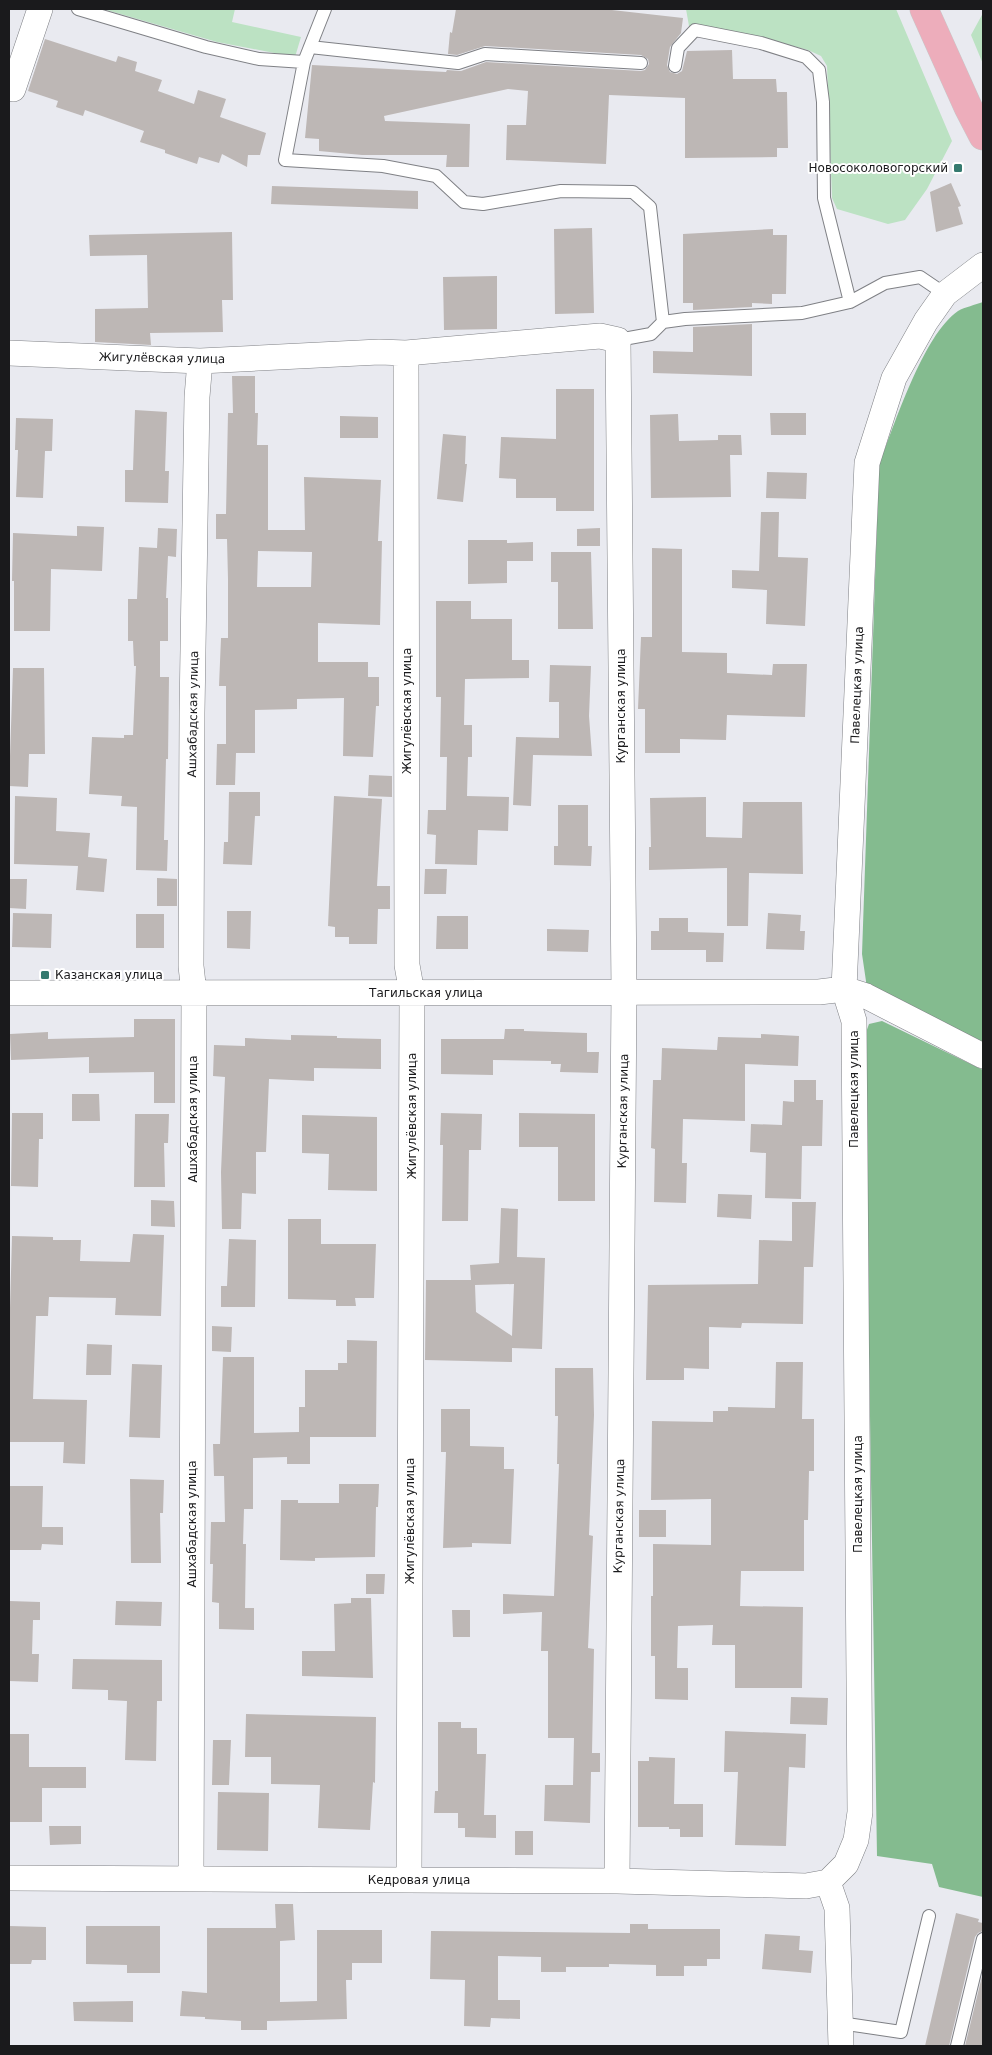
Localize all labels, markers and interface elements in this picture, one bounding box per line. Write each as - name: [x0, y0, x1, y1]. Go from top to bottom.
- place label: Новосоколовогорский: [809, 161, 948, 175]
- marker: Новосоколовогорский: [952, 162, 964, 174]
- street label: Жигулёвская улица: [99, 350, 225, 366]
- street label: Павелецкая улица: [848, 626, 866, 744]
- street label: Жигулёвская улица: [400, 648, 414, 774]
- street label: Курганская улица: [614, 648, 628, 764]
- street label: Ашхабадская улица: [185, 650, 201, 778]
- place label: Казанская улица: [55, 968, 163, 982]
- marker: Казанская улица: [39, 969, 51, 981]
- street label: Тагильская улица: [368, 986, 483, 1000]
- street label: Павелецкая улица: [847, 1030, 861, 1148]
- street label: Жигулёвская улица: [405, 1053, 419, 1179]
- street label: Курганская улица: [615, 1053, 631, 1169]
- street label: Ашхабадская улица: [186, 1055, 200, 1183]
- street label: Павелецкая улица: [851, 1435, 865, 1553]
- street label: Жигулёвская улица: [403, 1458, 417, 1584]
- street label: Курганская улица: [611, 1458, 627, 1574]
- street label: Ашхабадская улица: [185, 1460, 199, 1588]
- street label: Кедровая улица: [368, 1873, 470, 1887]

